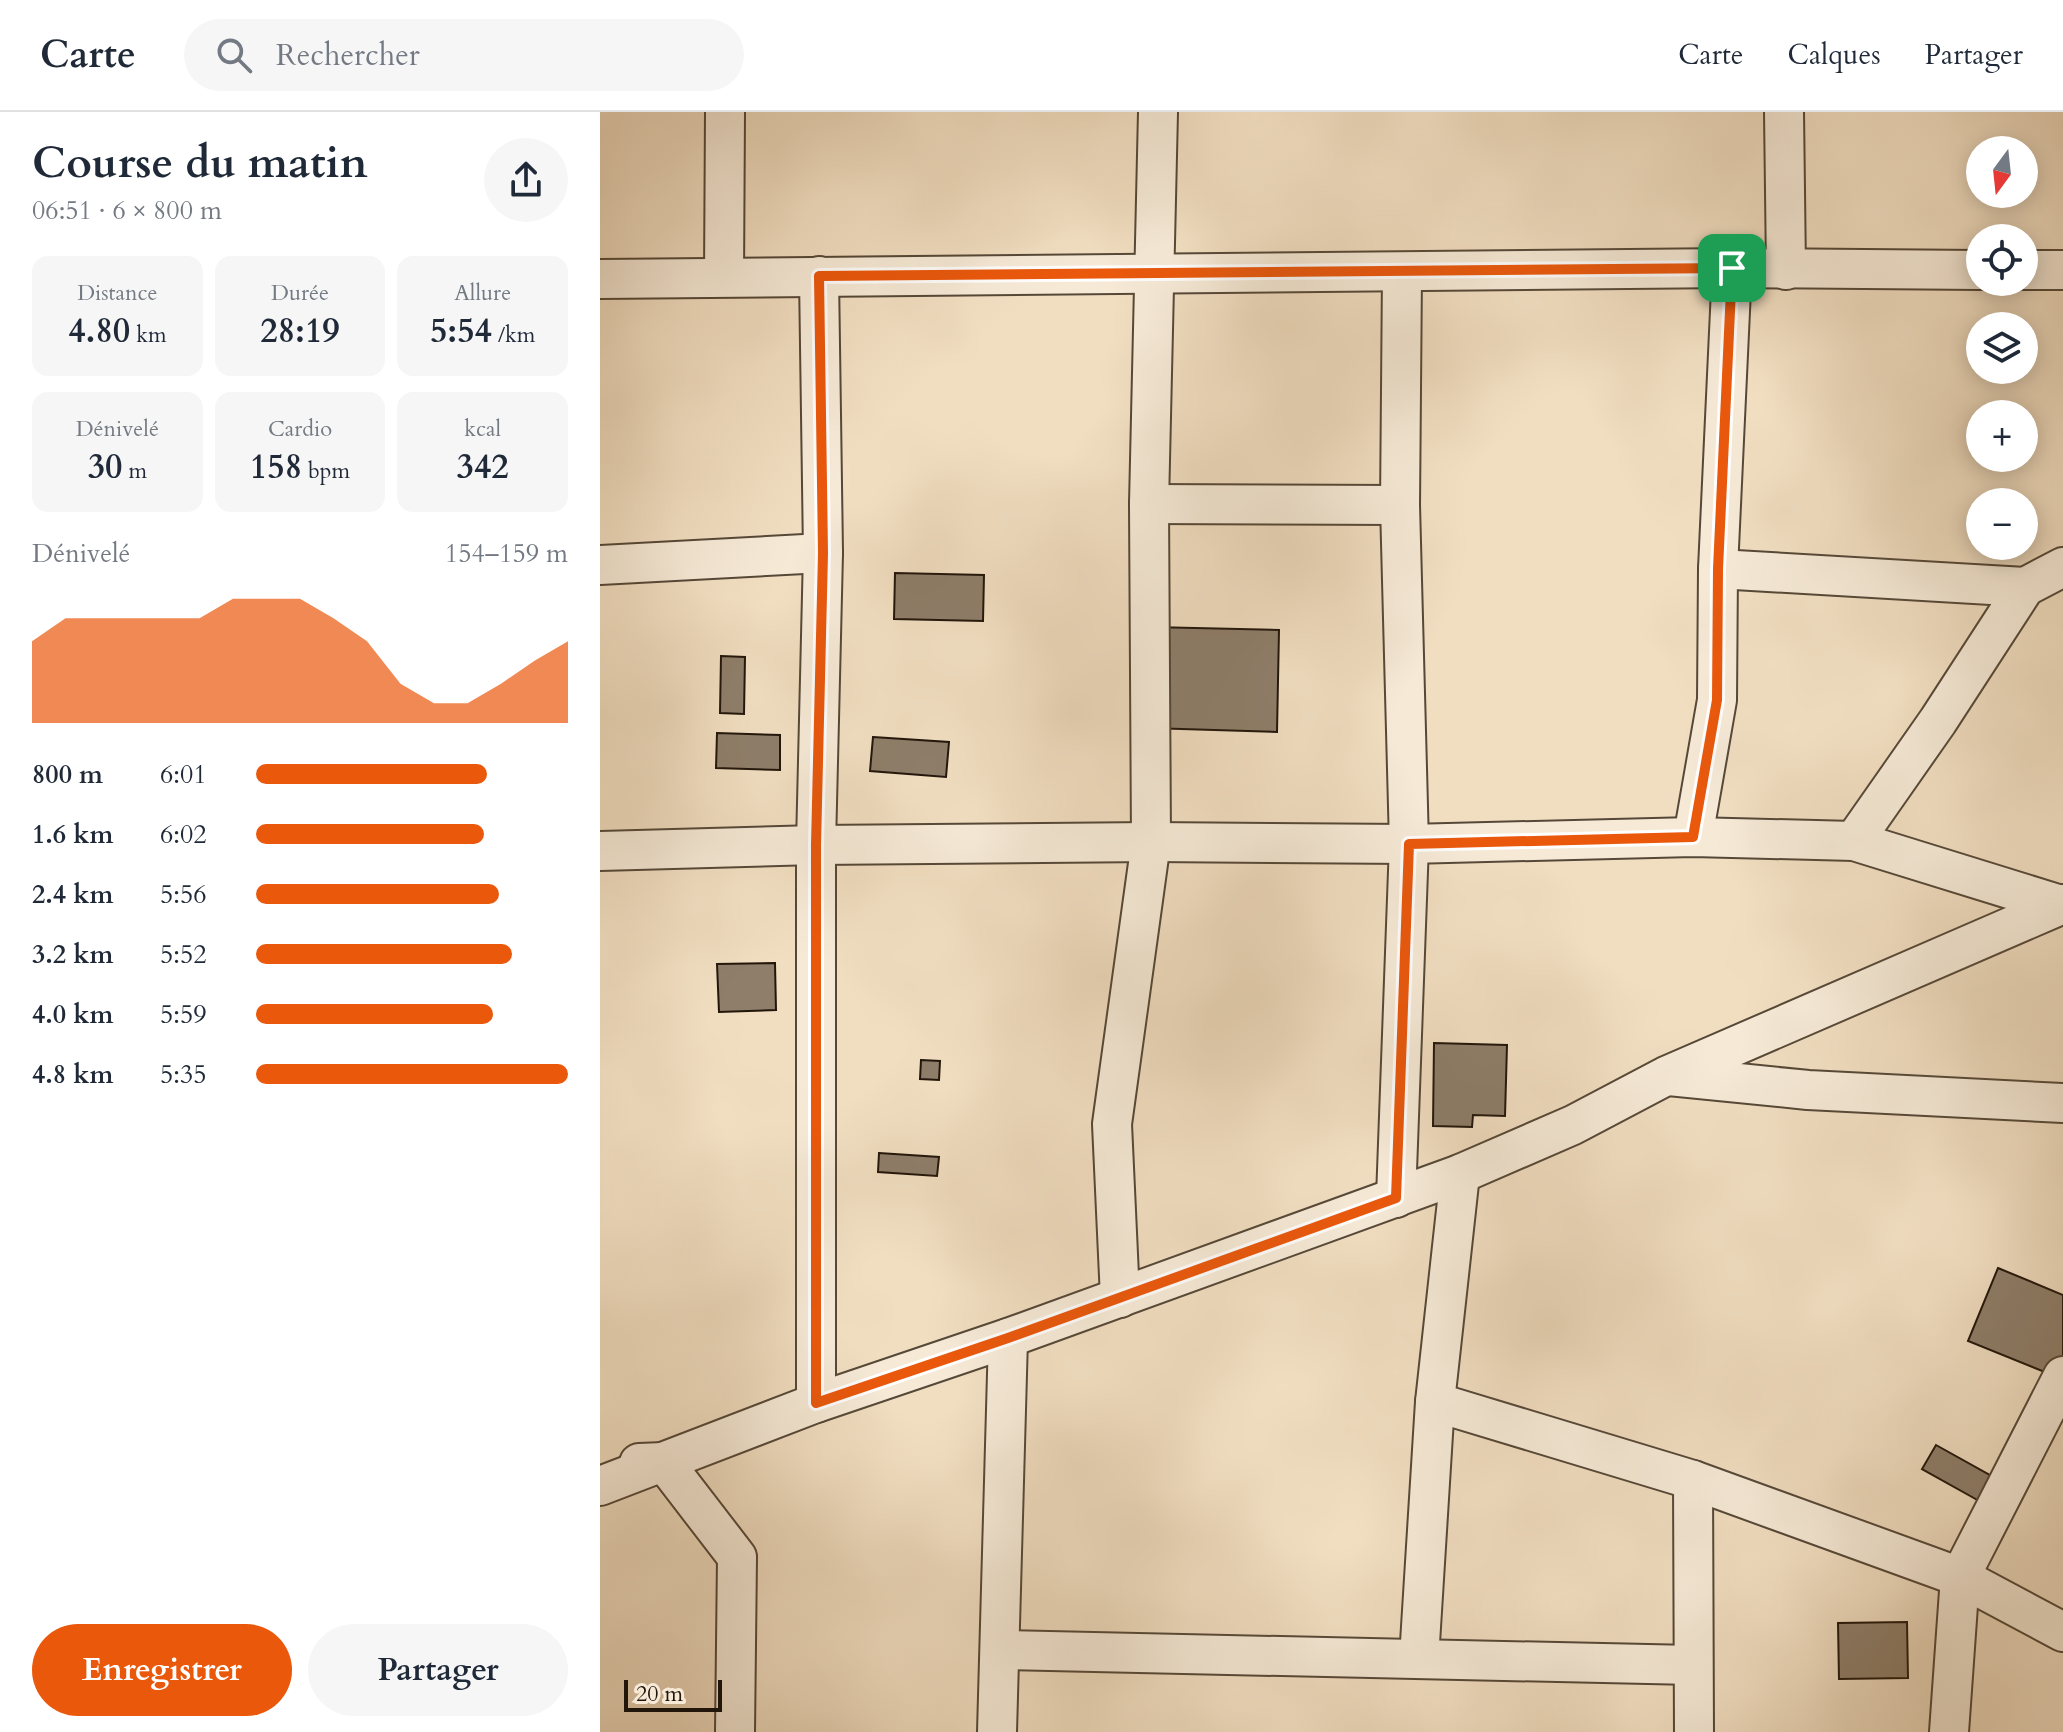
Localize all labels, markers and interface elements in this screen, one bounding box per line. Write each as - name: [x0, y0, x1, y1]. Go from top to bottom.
- search box: [184, 19, 744, 91]
- text: Carte: [40, 29, 136, 81]
- icon: search: [212, 33, 256, 77]
- text: Rechercher: [276, 35, 420, 76]
- text: Carte: [1678, 36, 1743, 74]
- text: Calques: [1787, 36, 1881, 74]
- text: Partager: [1925, 36, 2023, 74]
- text: Course du matin: [32, 133, 368, 193]
- north arrow: [1966, 136, 2038, 208]
- map controls: [1966, 136, 2038, 560]
- button: share: [484, 138, 568, 222]
- text: 06:51 · 6 × 800 m: [32, 193, 222, 228]
- button: locate: [1966, 224, 2038, 296]
- pin: [1698, 234, 1766, 302]
- icon: arrive: [1710, 246, 1754, 290]
- text: Distance: [77, 278, 158, 308]
- text: Durée: [271, 278, 329, 308]
- text: Allure: [454, 278, 511, 308]
- text: 4.80: [68, 308, 130, 354]
- text: 28:19: [260, 308, 340, 354]
- text: 5:54: [430, 308, 492, 354]
- button: layers: [1966, 312, 2038, 384]
- text: km: [130, 320, 167, 350]
- text: /km: [492, 320, 535, 350]
- button: +: [1966, 400, 2038, 472]
- text: Dénivelé: [76, 414, 159, 444]
- text: Cardio: [268, 414, 332, 444]
- text: kcal: [464, 414, 501, 444]
- text: 30: [88, 444, 122, 490]
- text: 158: [250, 444, 302, 490]
- text: 342: [457, 444, 509, 490]
- text: m: [122, 456, 147, 486]
- text: bpm: [302, 456, 350, 486]
- button: −: [1966, 488, 2038, 560]
- text: Dénivelé: [32, 536, 130, 571]
- text: 154–159 m: [445, 536, 568, 571]
- text: 800 m: [32, 757, 103, 792]
- text: 6:01: [160, 757, 207, 792]
- text: 1.6 km: [32, 817, 113, 852]
- text: 6:02: [160, 817, 207, 852]
- text: 2.4 km: [32, 877, 113, 912]
- text: 5:56: [160, 877, 207, 912]
- text: 3.2 km: [32, 937, 113, 972]
- text: 5:52: [160, 937, 207, 972]
- text: 4.0 km: [32, 997, 113, 1032]
- text: 5:59: [160, 997, 207, 1032]
- text: 4.8 km: [32, 1057, 113, 1092]
- text: 5:35: [160, 1057, 207, 1092]
- button: Enregistrer: [32, 1624, 292, 1716]
- button: Partager: [308, 1624, 568, 1716]
- scale bar: [624, 1676, 722, 1712]
- text: 20 m: [636, 1679, 683, 1709]

